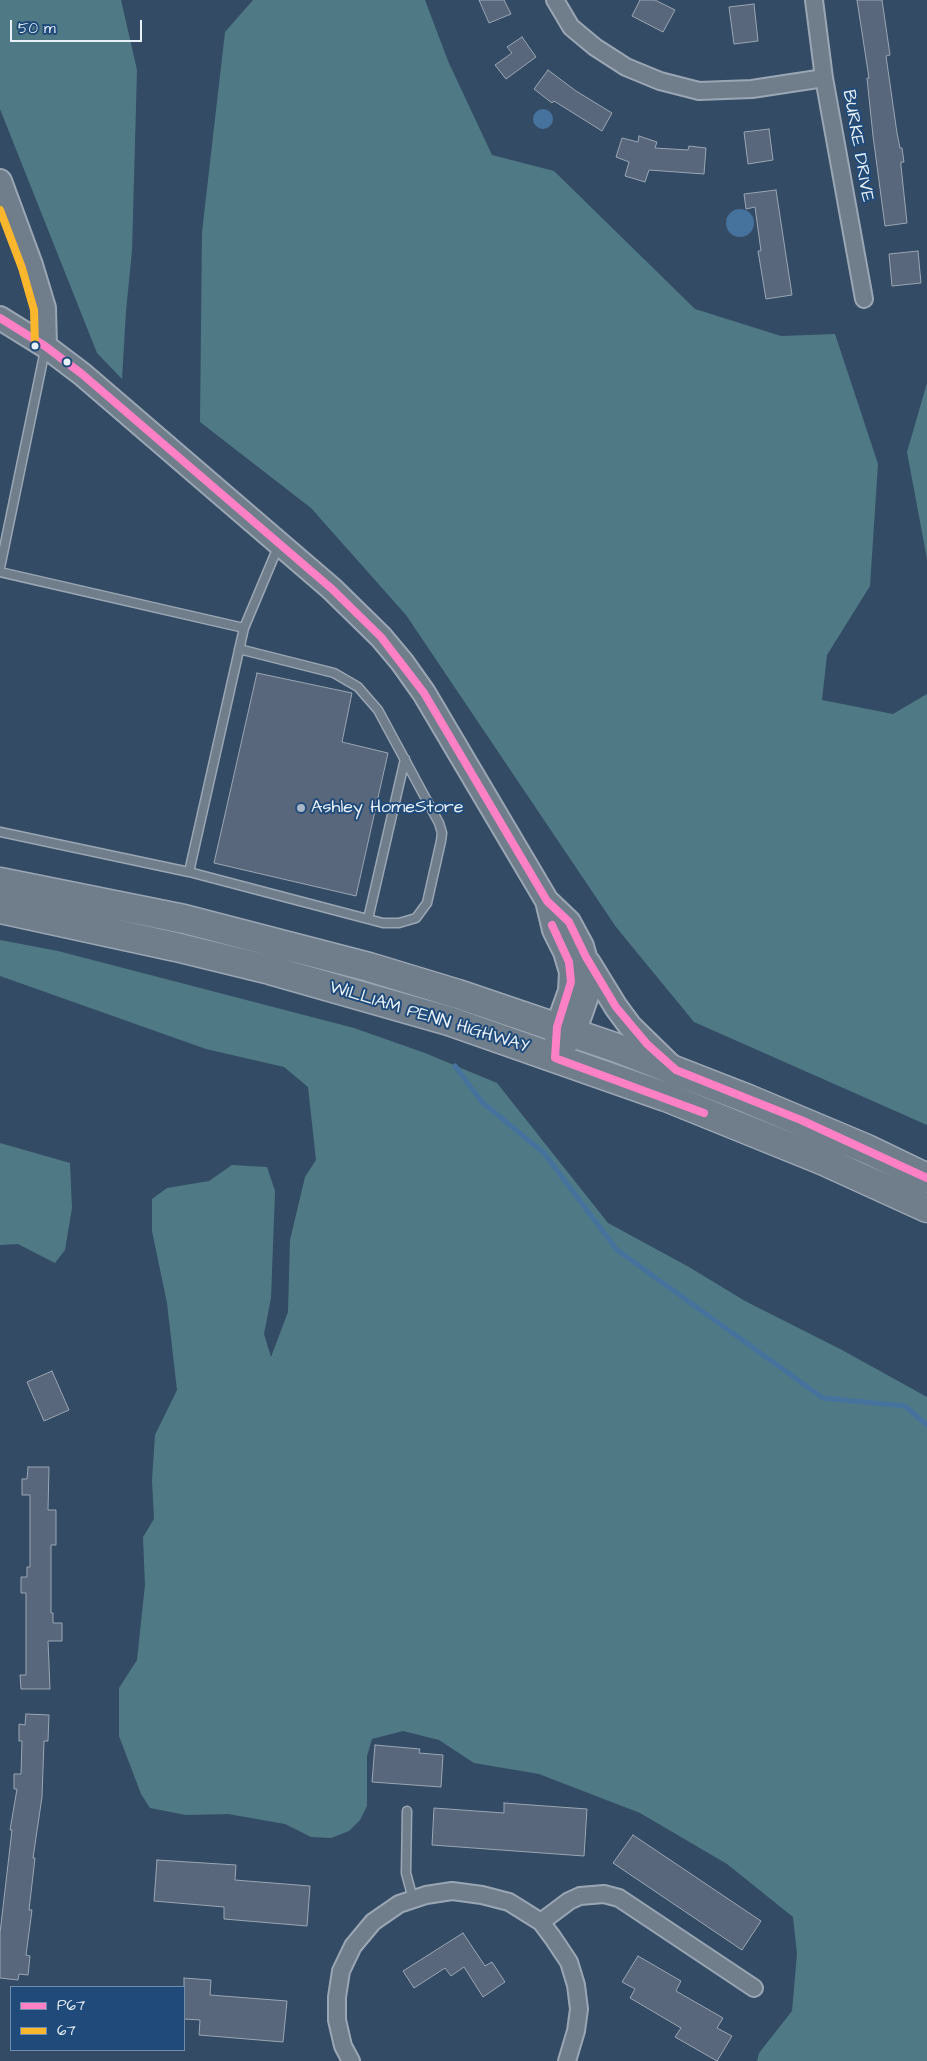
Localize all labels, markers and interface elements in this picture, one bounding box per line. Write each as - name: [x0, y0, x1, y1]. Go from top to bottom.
- scale bar: [12, 10, 145, 42]
- text: 50 m: [18, 18, 56, 39]
- street label: BURKE DRIVE: [836, 88, 878, 204]
- unlabelled marker: [30, 341, 40, 351]
- unlabelled marker: [62, 357, 72, 367]
- place label: Ashley HomeStore: [311, 797, 464, 819]
- marker: Ashley HomeStore: [295, 802, 307, 814]
- street label: WILLIAM PENN HIGHWAY: [326, 977, 532, 1059]
- legend: [10, 1986, 185, 2051]
- text: P67: [57, 1995, 85, 2016]
- text: 67: [57, 2020, 76, 2041]

